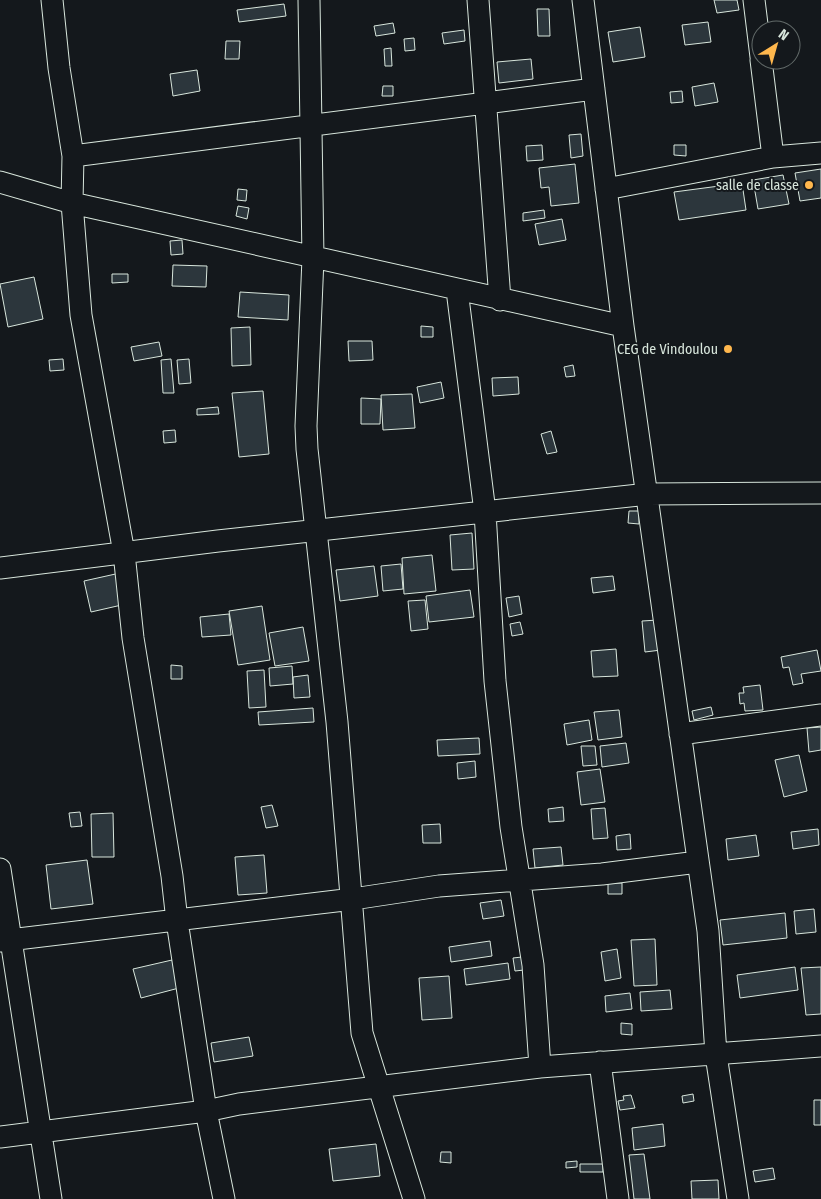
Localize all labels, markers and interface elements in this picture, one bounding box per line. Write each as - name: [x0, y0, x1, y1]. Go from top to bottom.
- north arrow: [751, 20, 801, 70]
- text: N: [775, 26, 792, 44]
- place label: salle de classe: [716, 177, 799, 194]
- marker: salle de classe: [803, 179, 815, 191]
- place label: CEG de Vindoulou: [617, 341, 718, 358]
- marker: CEG de Vindoulou: [722, 343, 734, 355]

